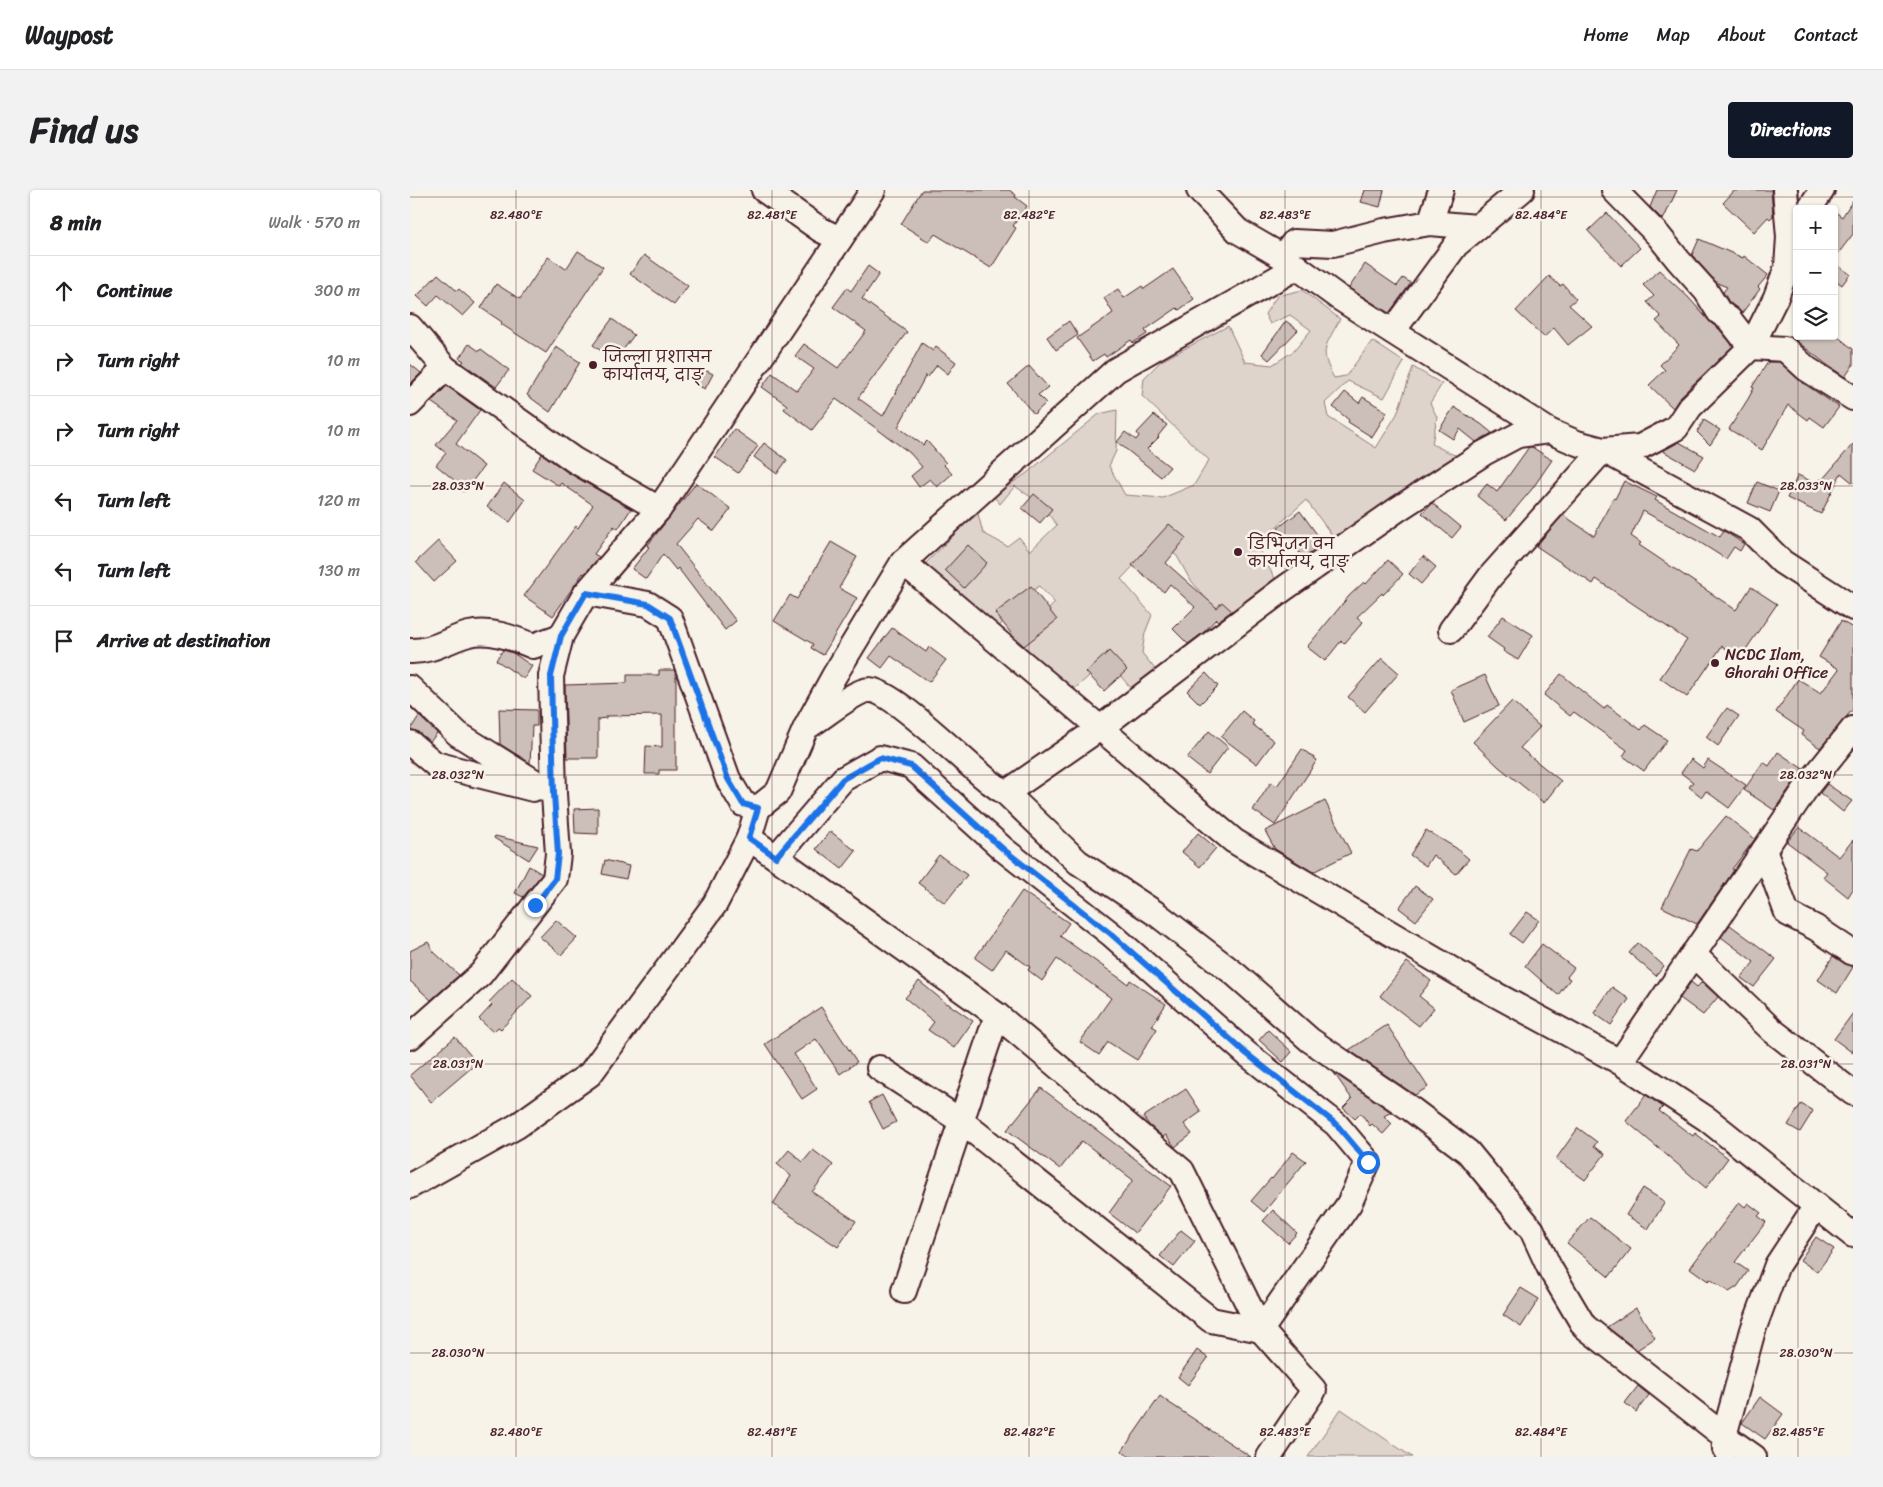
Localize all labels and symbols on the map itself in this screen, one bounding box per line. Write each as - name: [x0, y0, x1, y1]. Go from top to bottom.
- text: 82.480°E: [490, 204, 543, 226]
- text: 82.481°E: [747, 204, 798, 226]
- text: 82.482°E: [1003, 204, 1056, 226]
- text: 82.483°E: [1260, 204, 1312, 226]
- text: 82.484°E: [1515, 204, 1568, 226]
- place label: जिल्ला प्रशासन कार्यालय, दाङ्: [602, 342, 713, 389]
- marker: जिल्ला प्रशासन कार्यालय, दाङ्: [587, 359, 599, 371]
- text: 28.033°N: [432, 475, 485, 497]
- text: 28.033°N: [1780, 475, 1833, 497]
- place label: डिभिजन वन कार्यालय, दाङ्: [1247, 529, 1350, 576]
- marker: डिभिजन वन कार्यालय, दाङ्: [1232, 546, 1244, 558]
- place label: NCDC Ilam, Ghorahi Office: [1725, 640, 1828, 687]
- marker: NCDC Ilam, Ghorahi Office: [1709, 657, 1721, 669]
- text: 28.032°N: [432, 764, 485, 786]
- text: 28.032°N: [1780, 764, 1833, 786]
- route end: [524, 894, 547, 917]
- text: 28.031°N: [433, 1053, 484, 1075]
- text: 28.031°N: [1781, 1053, 1832, 1075]
- route start: [1357, 1151, 1380, 1174]
- text: 28.030°N: [432, 1342, 485, 1364]
- text: 28.030°N: [1780, 1342, 1833, 1364]
- text: 82.480°E: [490, 1421, 543, 1443]
- text: 82.481°E: [747, 1421, 798, 1443]
- text: 82.482°E: [1003, 1421, 1056, 1443]
- text: 82.483°E: [1260, 1421, 1312, 1443]
- text: 82.484°E: [1515, 1421, 1568, 1443]
- text: 82.485°E: [1772, 1421, 1825, 1443]

